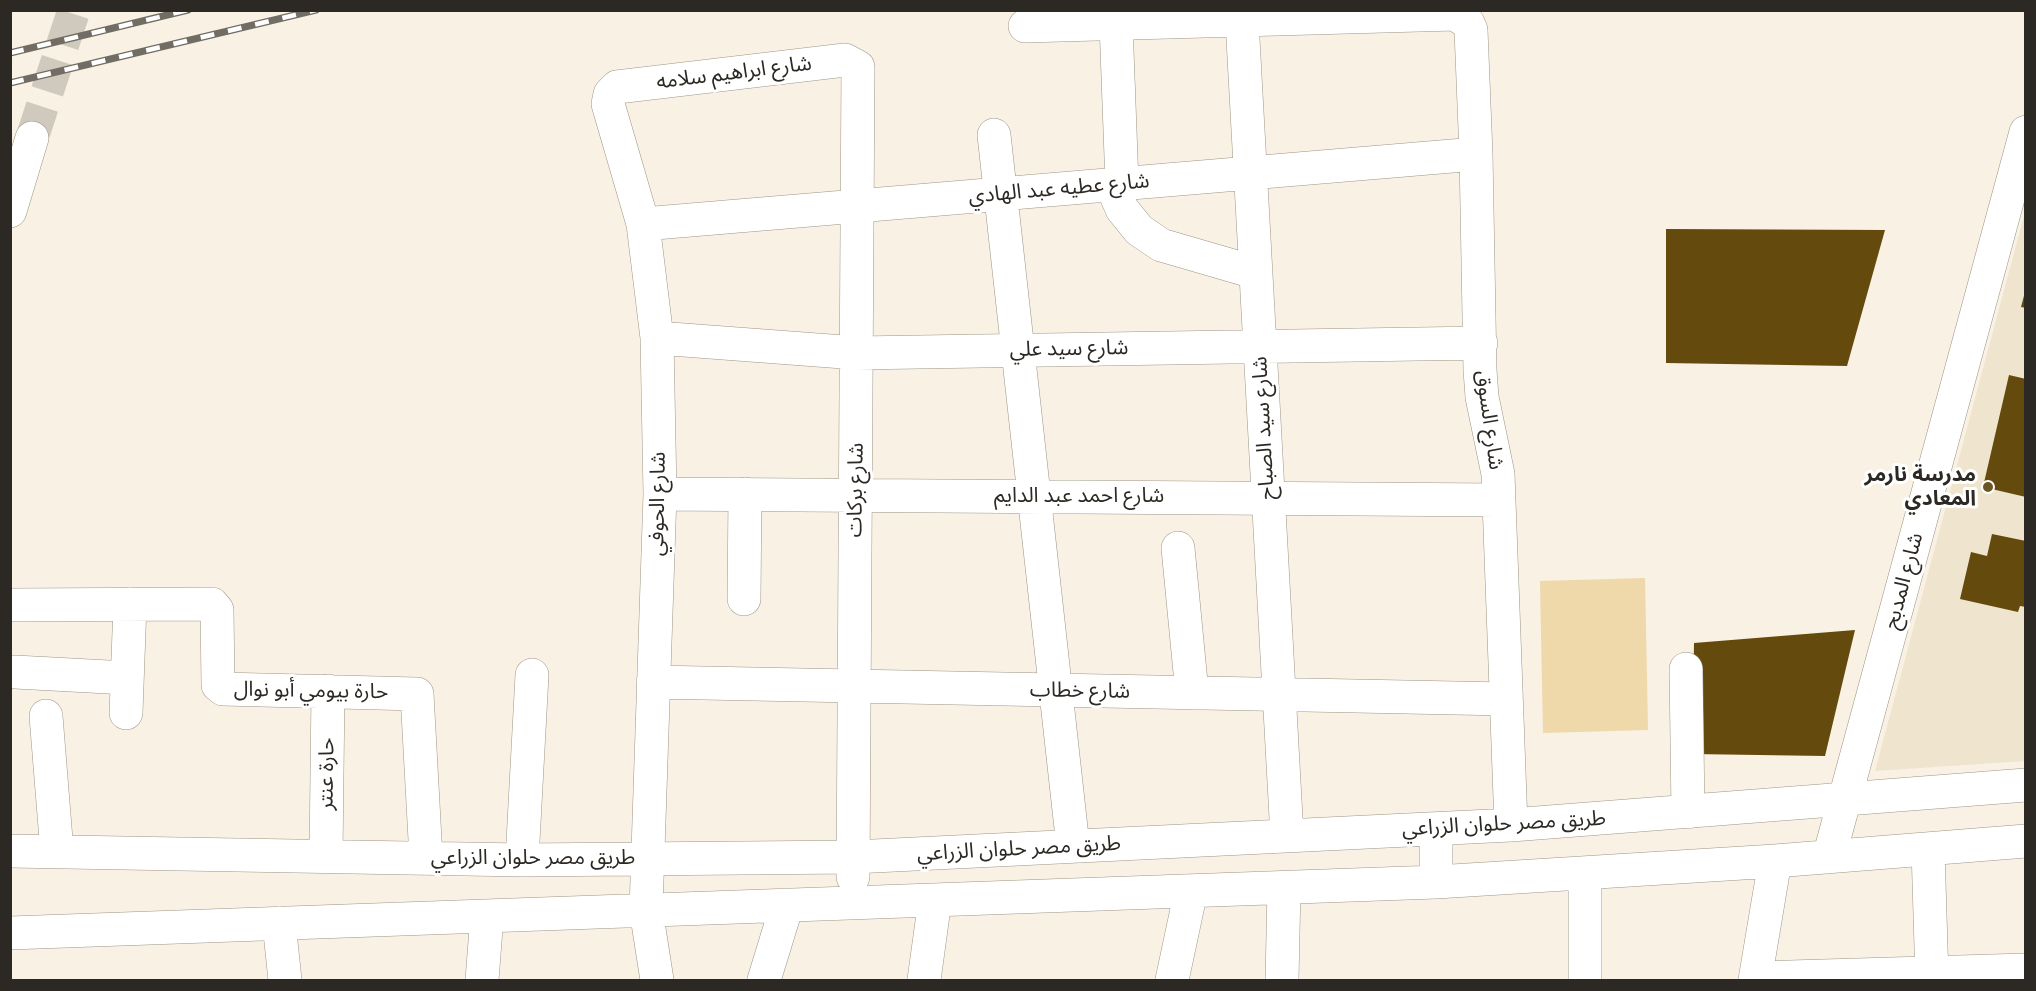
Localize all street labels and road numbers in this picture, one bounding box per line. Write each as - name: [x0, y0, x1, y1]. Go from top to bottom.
- street label: شارع ابراهيم سلامه: [655, 51, 813, 95]
- street label: شارع عطيه عبد الهادي: [967, 169, 1151, 209]
- street label: شارع سيد علي: [1009, 335, 1129, 363]
- street label: شارع سيد الصباح: [1248, 356, 1280, 500]
- street label: شارع السوق: [1470, 369, 1508, 471]
- street label: شارع بركات: [843, 442, 869, 538]
- street label: شارع الحوفي: [644, 452, 672, 556]
- street label: شارع احمد عبد الدايم: [994, 483, 1164, 509]
- street label: شارع المدبح: [1879, 530, 1929, 632]
- street label: حارة بيومي أبو نوال: [234, 677, 388, 705]
- street label: شارع خطاب: [1030, 678, 1130, 704]
- street label: حارة عنتر: [314, 737, 340, 811]
- street label: طريق مصر حلوان الزراعي: [1401, 806, 1607, 842]
- street label: طريق مصر حلوان الزراعي: [916, 831, 1122, 867]
- street label: طريق مصر حلوان الزراعي: [431, 845, 635, 871]

